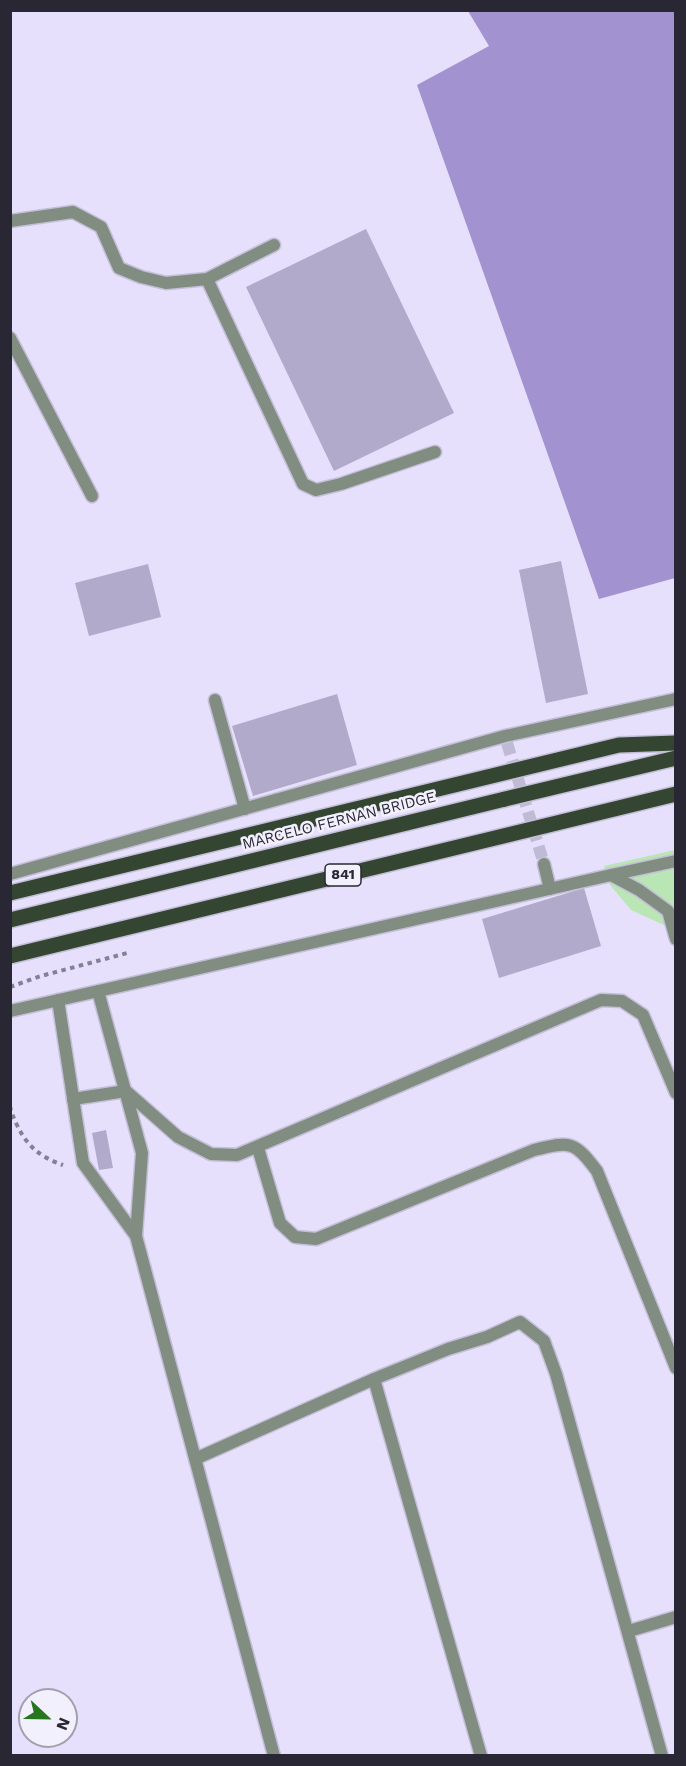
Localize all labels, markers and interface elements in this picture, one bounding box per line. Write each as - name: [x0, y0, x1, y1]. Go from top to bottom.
- street label: MARCELO FERNAN BRIDGE: [240, 788, 438, 854]
- road number: 841: [325, 864, 361, 886]
- north arrow: [18, 1688, 78, 1748]
- text: N: [52, 1715, 74, 1733]

